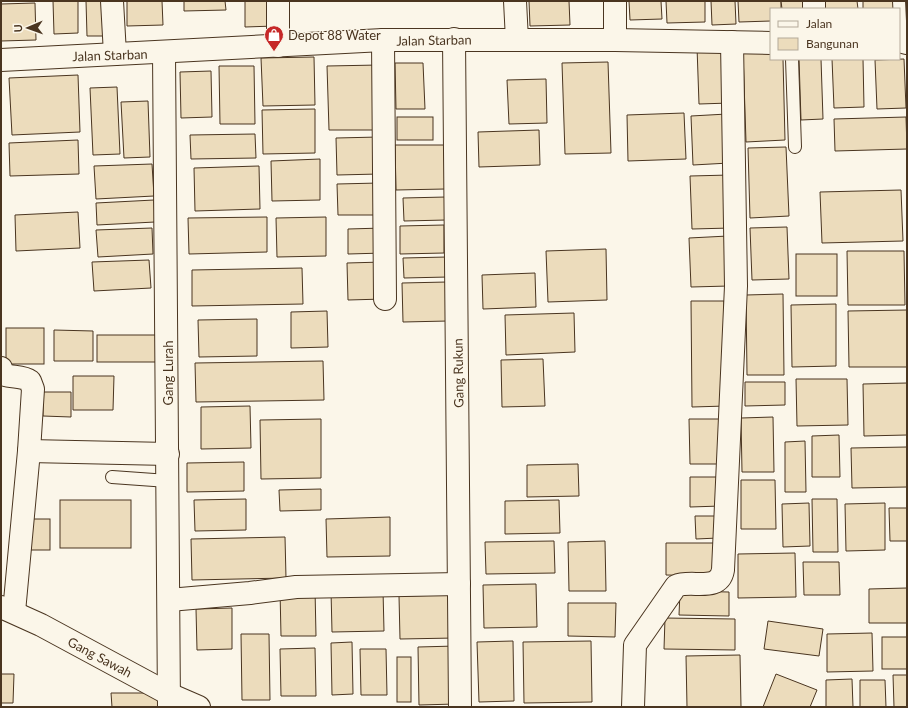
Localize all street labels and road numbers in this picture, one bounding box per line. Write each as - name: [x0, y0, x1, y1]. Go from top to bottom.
- street label: Jalan Starban: [396, 31, 472, 49]
- street label: Jalan Starban: [72, 46, 148, 64]
- street label: Gang Rukun: [449, 338, 467, 408]
- street label: Gang Lurah: [160, 340, 176, 406]
- street label: Gang Sawah: [65, 633, 135, 681]

